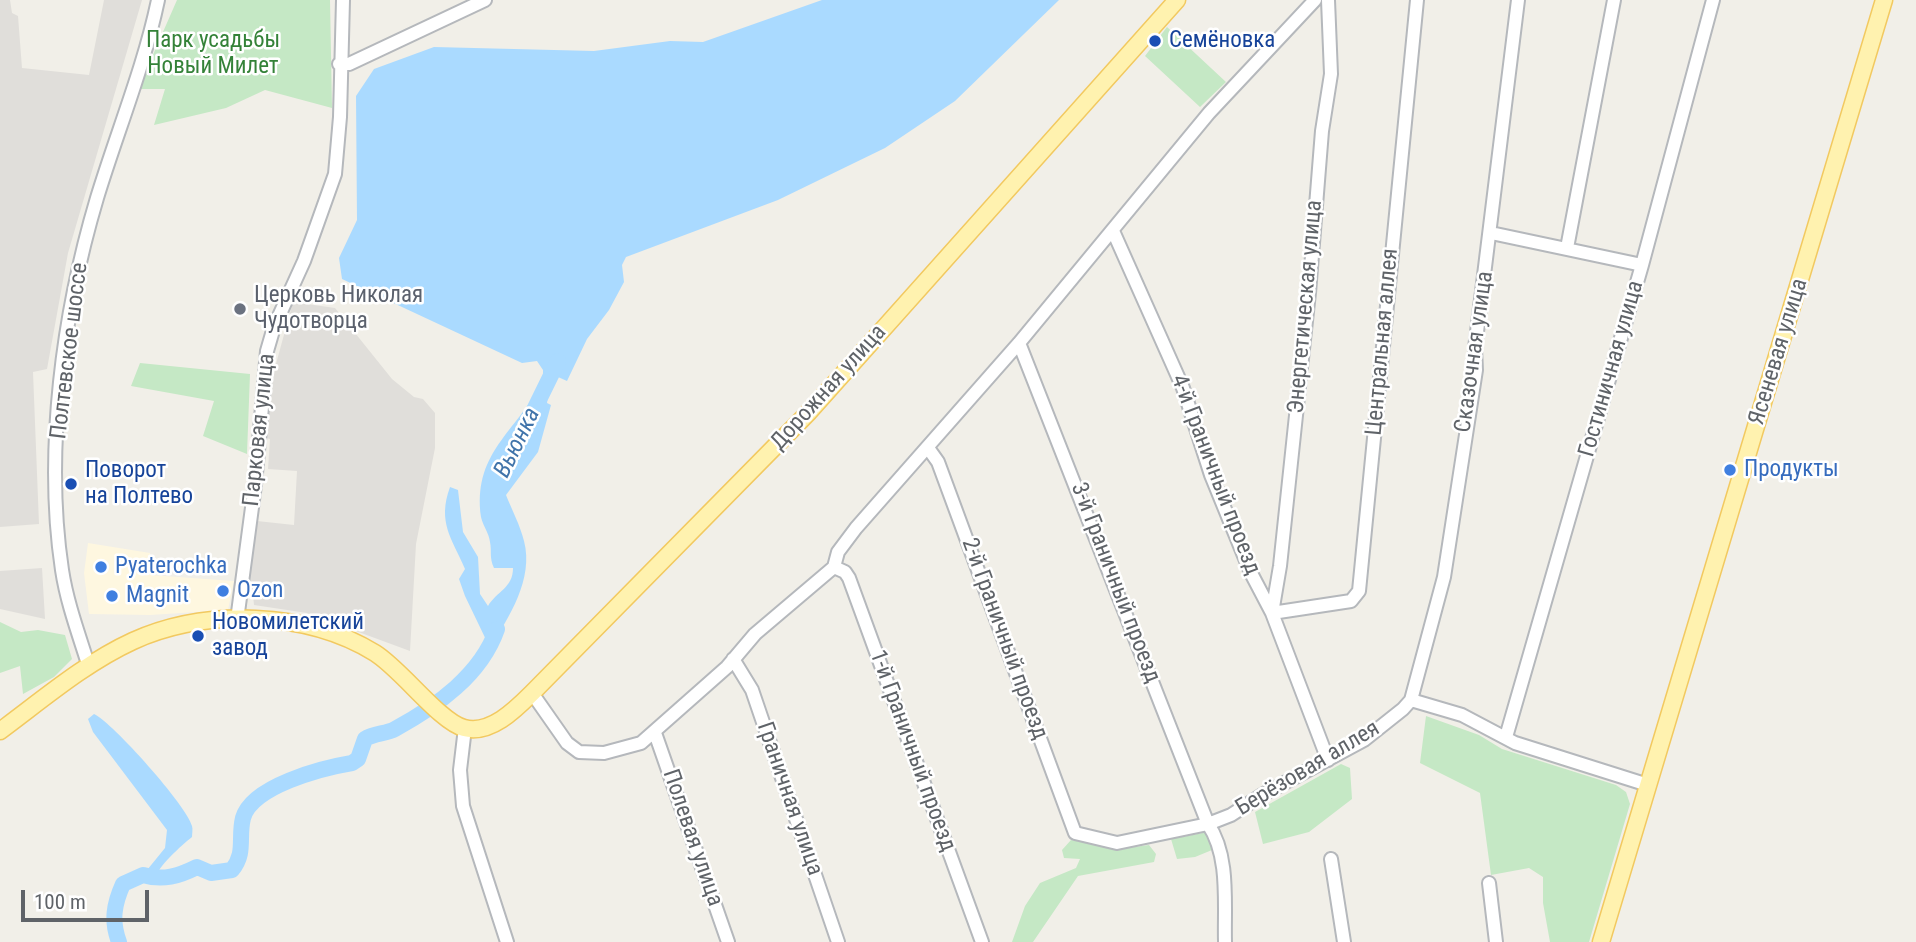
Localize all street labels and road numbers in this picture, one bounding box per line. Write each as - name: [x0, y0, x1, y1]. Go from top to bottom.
- street label: Энергетическая улица: [1283, 199, 1329, 415]
- street label: Центральная аллея: [1361, 247, 1405, 437]
- street label: Полтевское шоссе: [45, 261, 95, 441]
- street label: Сказочная улица: [1450, 270, 1500, 434]
- street label: Ясеневая улица: [1744, 276, 1814, 428]
- street label: Гостиничная улица: [1574, 278, 1650, 460]
- street label: Дорожная улица: [765, 320, 893, 456]
- street label: Парковая улица: [238, 352, 282, 508]
- street label: 4-й Граничный проезд: [1164, 371, 1266, 579]
- street label: 3-й Граничный проезд: [1064, 479, 1166, 687]
- street label: 2-й Граничный проезд: [955, 535, 1053, 743]
- street label: 1-й Граничный проезд: [863, 647, 961, 855]
- street label: Берёзовая аллея: [1231, 715, 1385, 823]
- street label: Граничная улица: [750, 719, 828, 879]
- street label: Полевая улица: [656, 766, 728, 910]

